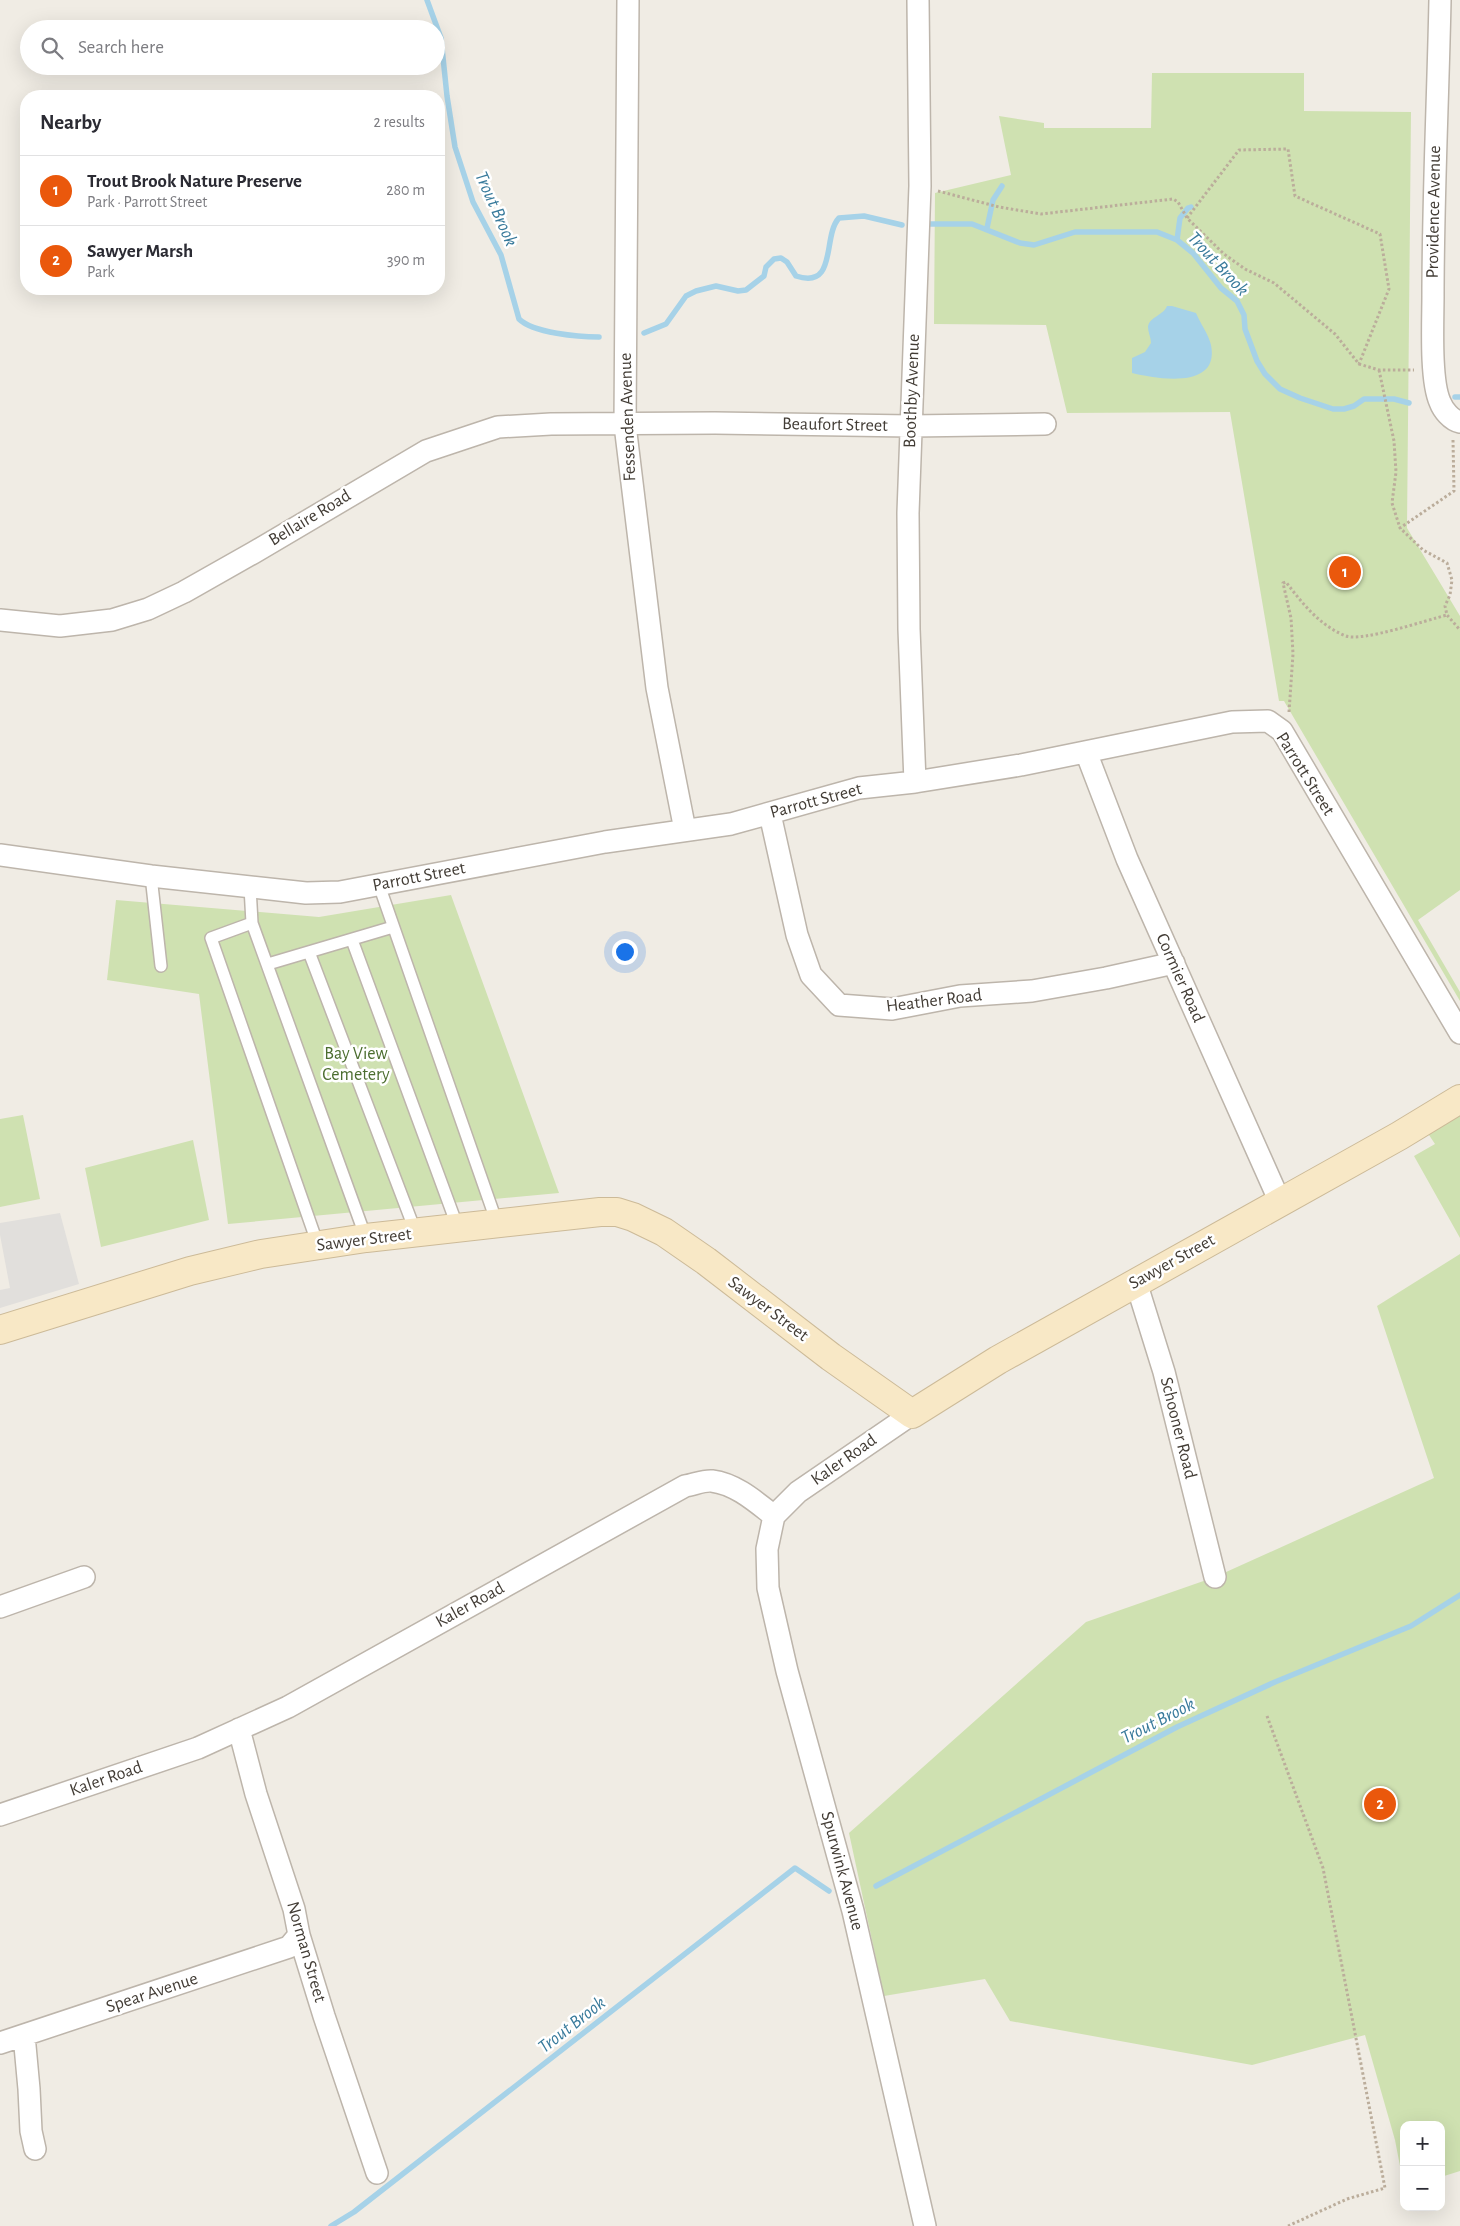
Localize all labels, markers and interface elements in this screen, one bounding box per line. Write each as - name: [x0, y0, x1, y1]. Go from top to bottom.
- search box: [20, 20, 445, 75]
- icon: search: [38, 34, 66, 62]
- text: Search here: [78, 38, 164, 57]
- text: Nearby: [40, 112, 101, 133]
- text: 2 results: [373, 114, 425, 130]
- street label: Providence Avenue: [1424, 145, 1444, 279]
- water label: Trout Brook: [471, 169, 521, 249]
- text: Trout Brook Nature Preserve: [87, 172, 302, 191]
- text: 1: [53, 182, 59, 198]
- text: 280 m: [386, 182, 425, 198]
- text: Park · Parrott Street: [87, 194, 207, 210]
- water label: Trout Brook: [1184, 228, 1252, 300]
- text: Sawyer Marsh: [87, 242, 193, 261]
- text: 2: [52, 252, 60, 268]
- text: 390 m: [387, 252, 425, 268]
- text: Park: [87, 264, 115, 280]
- street label: Boothby Avenue: [901, 334, 923, 448]
- street label: Fessenden Avenue: [617, 352, 639, 482]
- street label: Beaufort Street: [782, 415, 888, 435]
- street label: Bellaire Road: [266, 487, 354, 549]
- pin: 1: [1329, 553, 1361, 591]
- street label: Parrott Street: [1272, 729, 1338, 819]
- street label: Parrott Street: [768, 780, 864, 822]
- street label: Parrott Street: [371, 859, 467, 895]
- street label: Cormier Road: [1152, 931, 1208, 1025]
- your location: [612, 939, 638, 965]
- street label: Heather Road: [885, 986, 983, 1016]
- park label: Bay View Cemetery: [322, 1045, 390, 1084]
- street label: Sawyer Street: [316, 1225, 413, 1255]
- street label: Sawyer Street: [1126, 1231, 1218, 1293]
- street label: Sawyer Street: [725, 1273, 812, 1345]
- street label: Schooner Road: [1157, 1375, 1199, 1481]
- street label: Kaler Road: [808, 1431, 880, 1489]
- street label: Kaler Road: [433, 1579, 507, 1631]
- water label: Trout Brook: [1118, 1694, 1198, 1748]
- street label: Kaler Road: [67, 1758, 145, 1800]
- pin: 2: [1364, 1785, 1396, 1823]
- street label: Spurwink Avenue: [818, 1810, 866, 1932]
- street label: Norman Street: [283, 1900, 329, 2005]
- street label: Spear Avenue: [104, 1970, 200, 2016]
- water label: Trout Brook: [535, 1993, 609, 2057]
- map controls: [1400, 2121, 1445, 2211]
- button: +: [1400, 2121, 1445, 2166]
- button: −: [1400, 2166, 1445, 2211]

